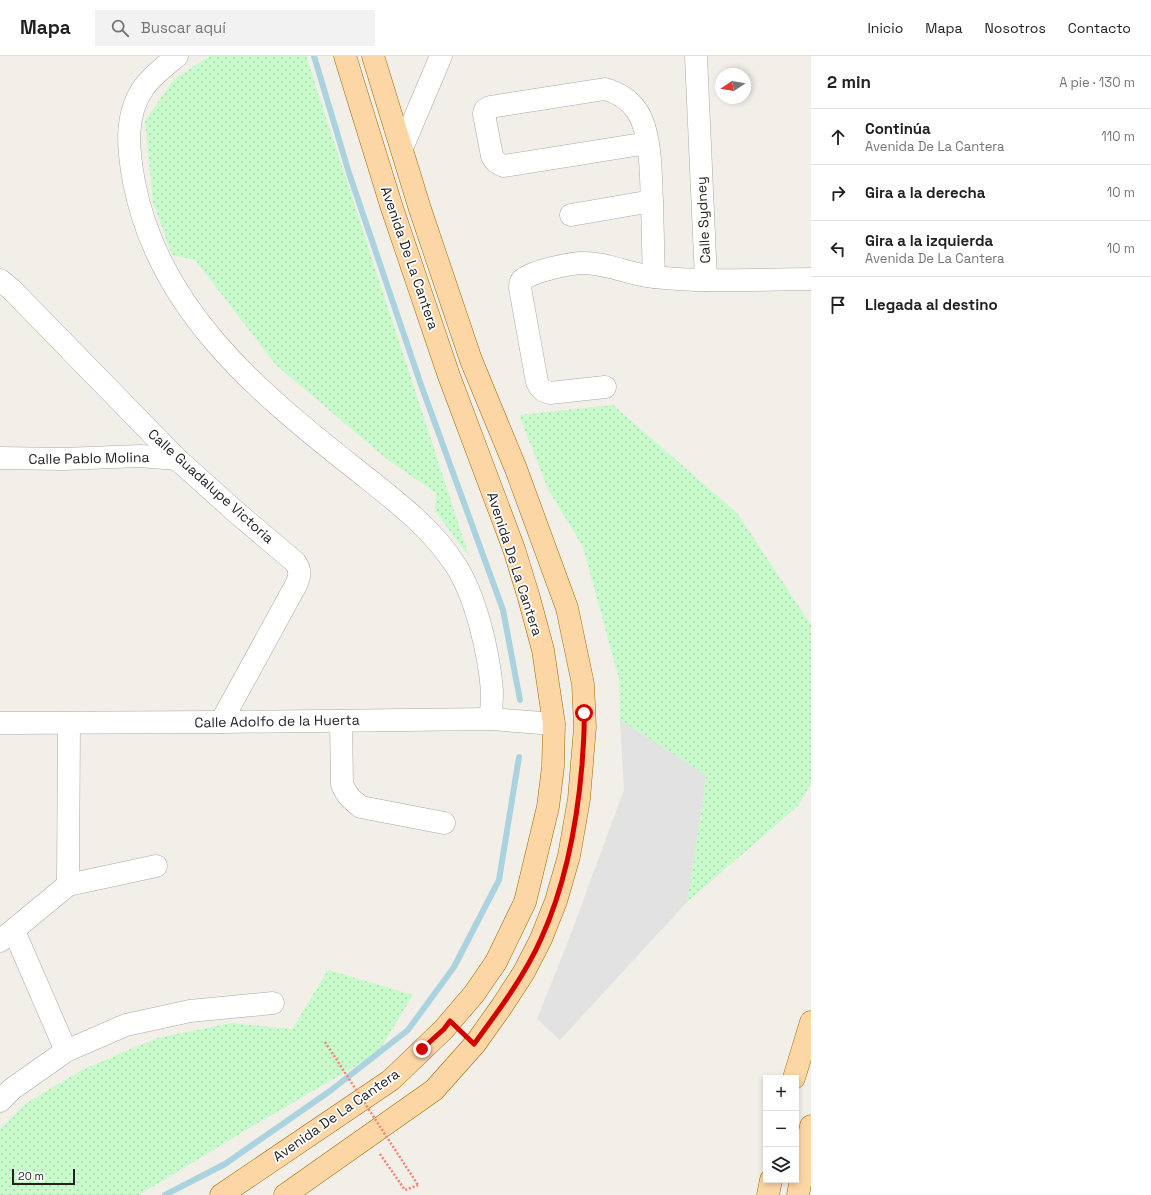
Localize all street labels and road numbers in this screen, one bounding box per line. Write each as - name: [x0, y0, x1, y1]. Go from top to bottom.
- street label: Calle Sydney: [692, 176, 714, 264]
- street label: Avenida De La Cantera: [377, 184, 443, 332]
- street label: Calle Guadalupe Victoria: [144, 425, 278, 547]
- street label: Calle Pablo Molina: [28, 448, 150, 468]
- street label: Avenida De La Cantera: [483, 490, 547, 638]
- street label: Calle Adolfo de la Huerta: [194, 711, 360, 731]
- street label: Avenida De La Cantera: [269, 1065, 403, 1165]

